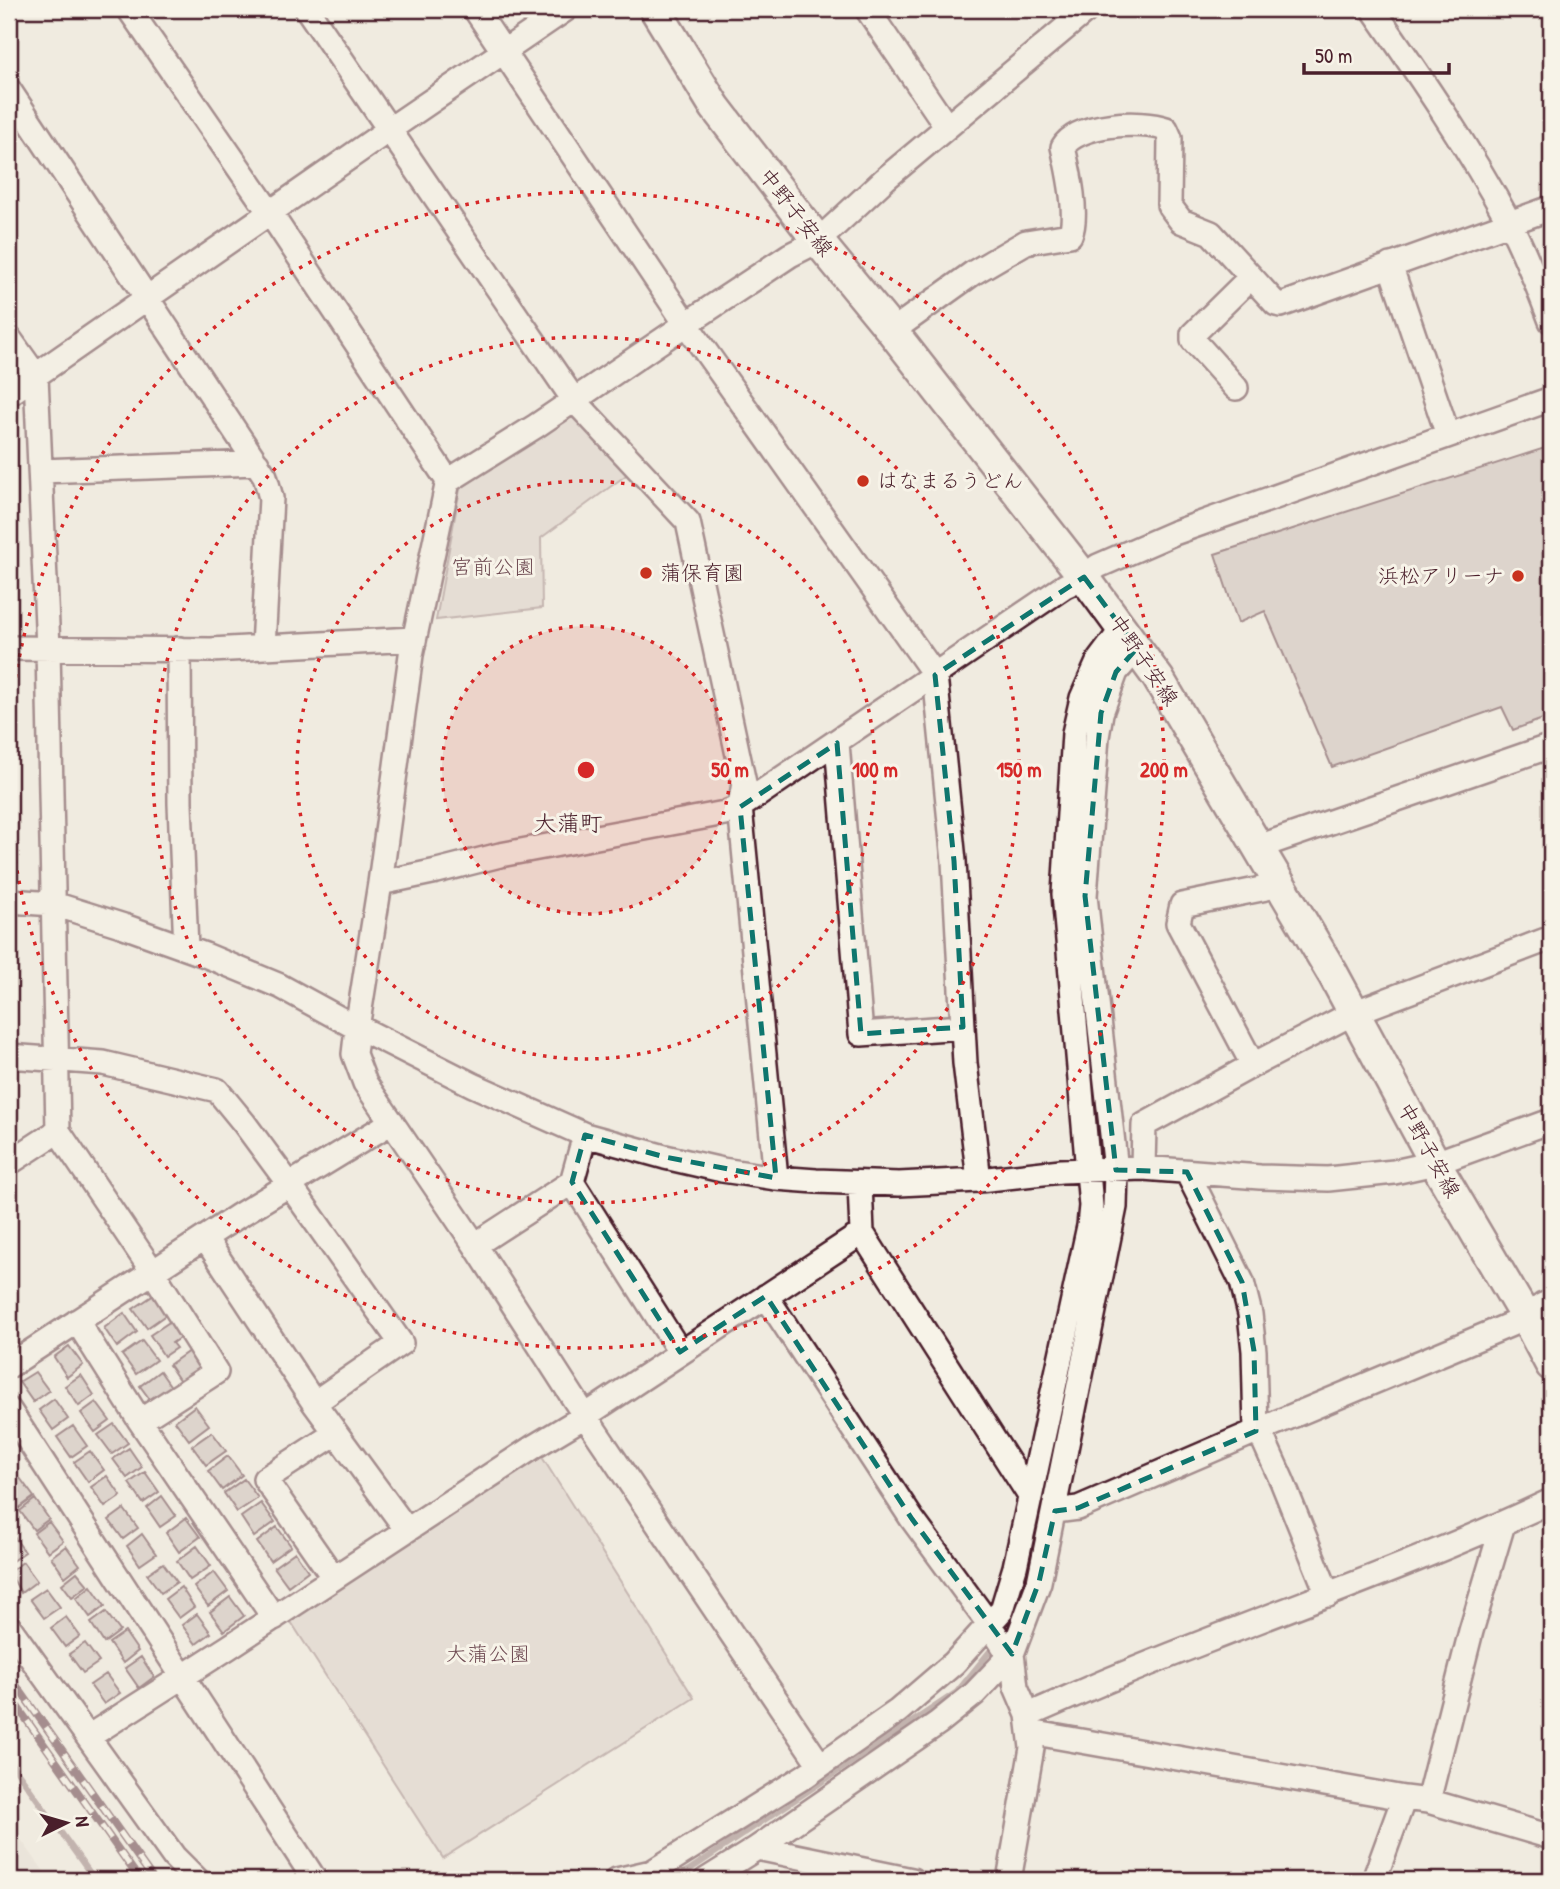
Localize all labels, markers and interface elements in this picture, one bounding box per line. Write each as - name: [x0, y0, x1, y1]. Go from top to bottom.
- scale bar: [1304, 32, 1450, 76]
- text: 50 m: [1315, 41, 1352, 70]
- street label: 中野子安線: [753, 161, 840, 262]
- place label: はなまるうどん: [877, 466, 1024, 495]
- marker: はなまるうどん: [855, 473, 871, 489]
- park label: 宮前公園: [451, 552, 535, 581]
- place label: 蒲保育園: [660, 558, 744, 587]
- place label: 浜松アリーナ: [1378, 561, 1504, 590]
- marker: 蒲保育園: [638, 565, 654, 581]
- marker: 浜松アリーナ: [1510, 568, 1526, 584]
- street label: 中野子安線: [1103, 608, 1186, 711]
- text: 50 m: [711, 755, 749, 784]
- text: 100 m: [852, 755, 898, 784]
- text: 150 m: [996, 755, 1042, 784]
- text: 200 m: [1140, 755, 1188, 784]
- centre of rings: [574, 758, 598, 782]
- district label: 大蒲町: [534, 807, 603, 838]
- street label: 中野子安線: [1391, 1097, 1468, 1203]
- park label: 大蒲公園: [446, 1639, 530, 1668]
- north arrow: [32, 1787, 102, 1857]
- text: N: [70, 1815, 96, 1828]

